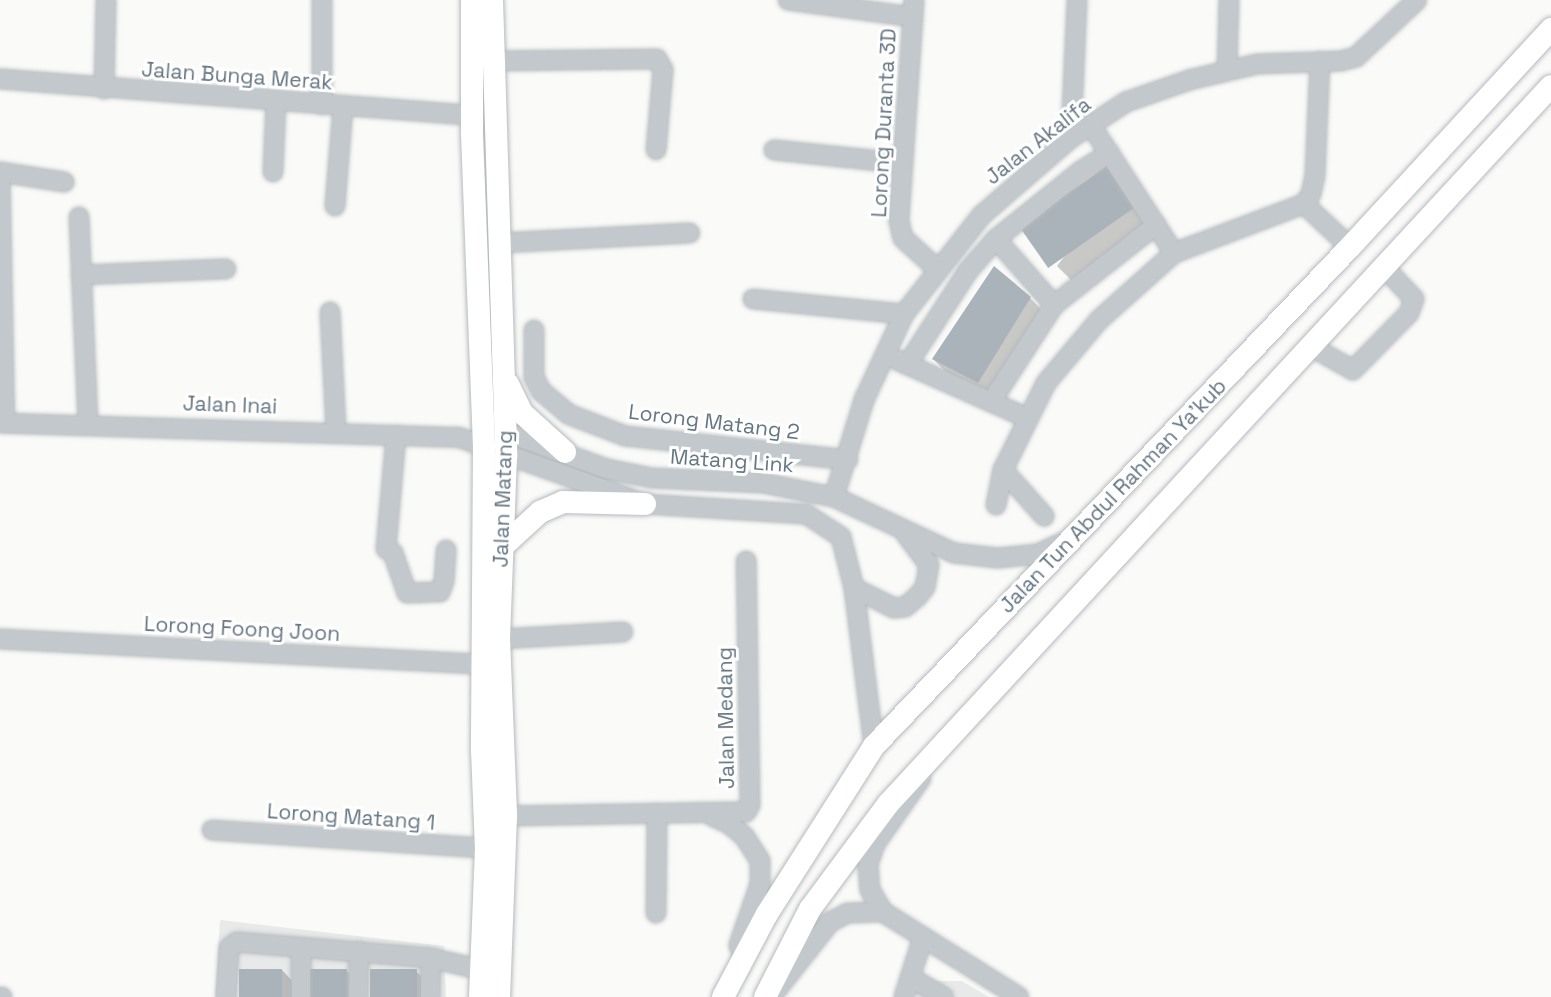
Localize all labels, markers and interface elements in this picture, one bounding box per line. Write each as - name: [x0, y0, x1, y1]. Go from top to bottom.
- street label: Lorong Duranta 3D: [866, 28, 902, 218]
- street label: Jalan Bunga Merak: [141, 57, 333, 95]
- street label: Jalan Akalifa: [980, 92, 1096, 190]
- street label: Jalan Tun Abdul Rahman Ya'kub: [994, 373, 1232, 619]
- street label: Jalan Inai: [182, 391, 278, 419]
- street label: Lorong Matang 2: [627, 399, 801, 445]
- street label: Jalan Matang: [488, 430, 518, 568]
- street label: Matang Link: [669, 444, 795, 478]
- street label: Lorong Foong Joon: [143, 611, 341, 647]
- street label: Jalan Medang: [712, 647, 740, 789]
- street label: Lorong Matang 1: [266, 799, 436, 835]

